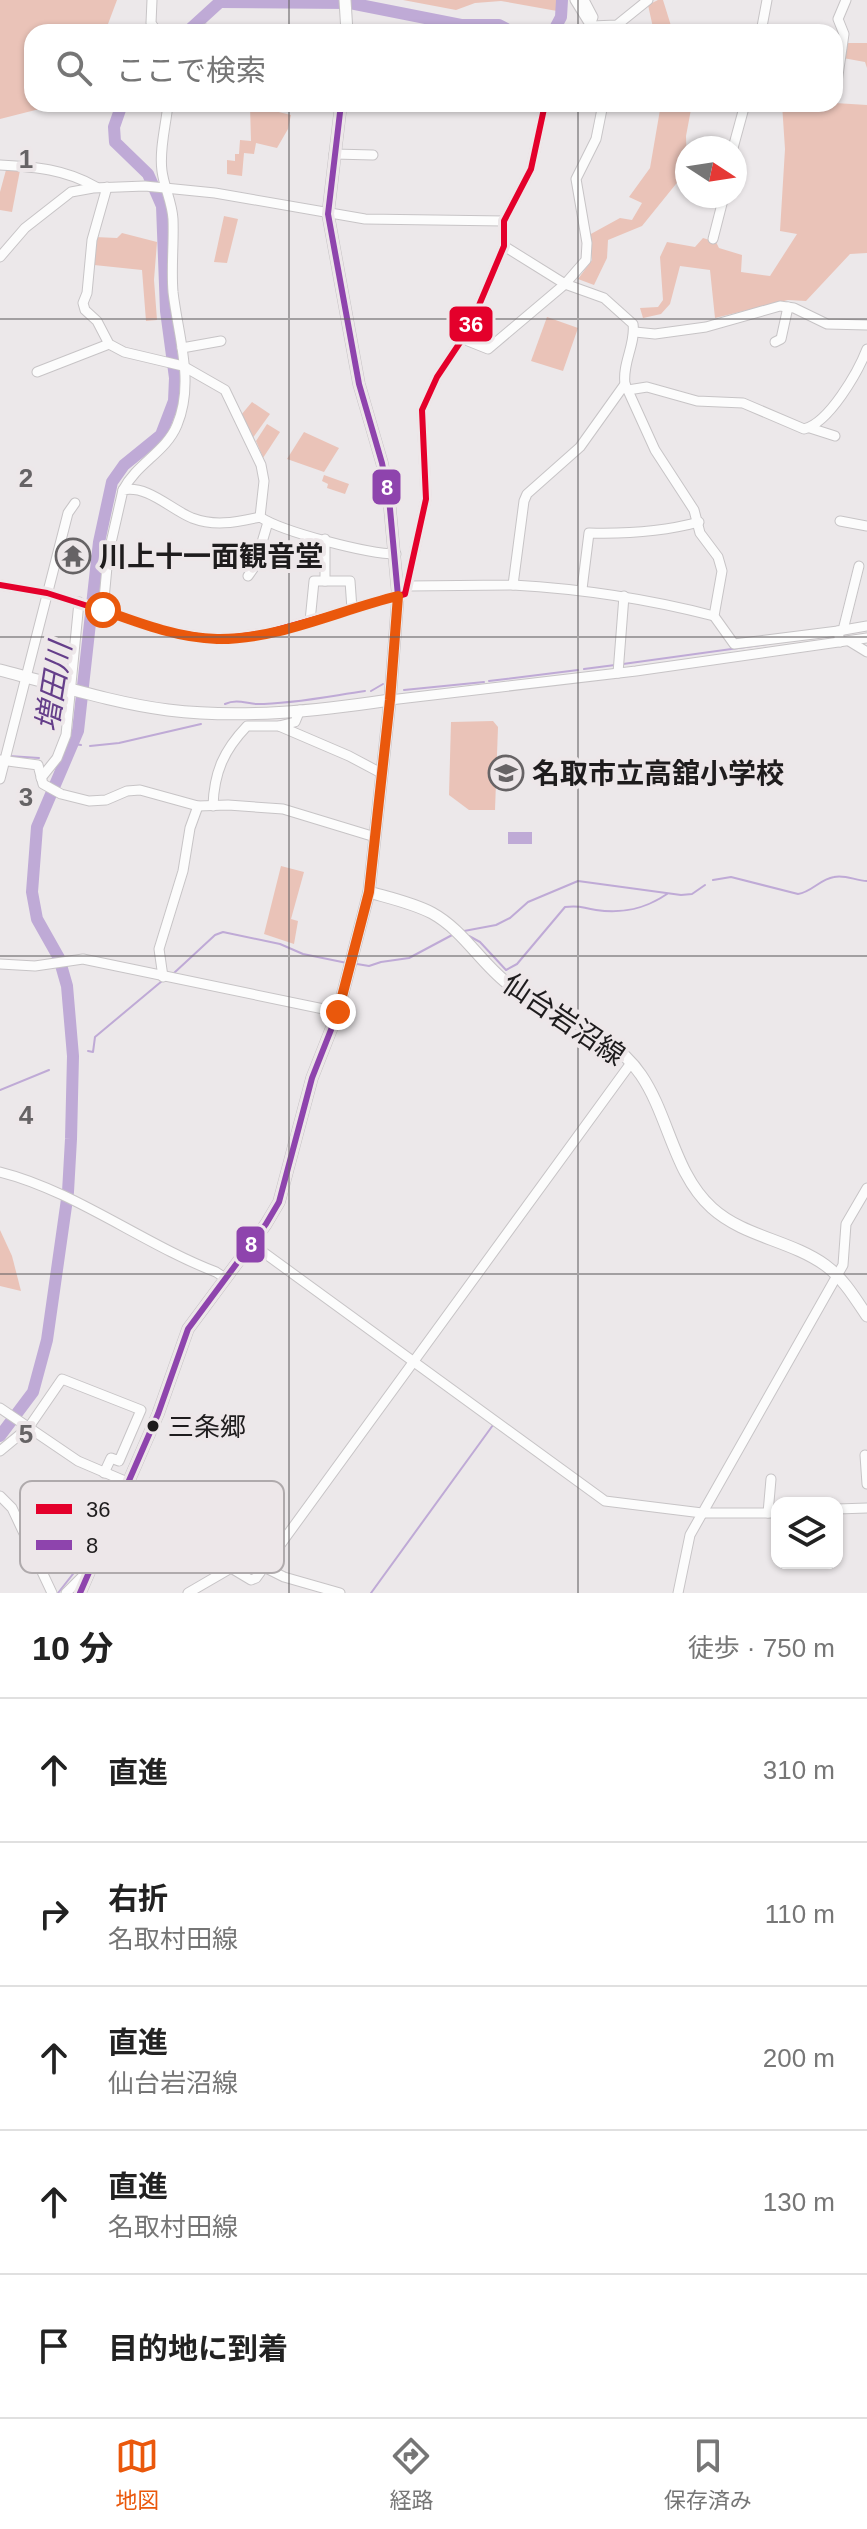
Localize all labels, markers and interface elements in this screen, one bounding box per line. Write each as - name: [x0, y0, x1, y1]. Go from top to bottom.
- search box: [24, 24, 843, 112]
- icon: search: [52, 46, 96, 90]
- text: ここで検索: [116, 54, 266, 87]
- north arrow: [675, 136, 747, 208]
- text: 1: [19, 144, 33, 174]
- line badge: 36: [448, 305, 494, 343]
- text: 36: [459, 312, 483, 337]
- text: 2: [19, 463, 33, 493]
- line badge: 8: [371, 468, 402, 506]
- text: 8: [381, 475, 393, 500]
- temple icon: 川上十一面観音堂: [54, 537, 92, 575]
- place label: 川上十一面観音堂: [99, 541, 323, 572]
- route start: [85, 592, 121, 628]
- water label: 増田川: [30, 637, 77, 734]
- school or university icon: 名取市立高舘小学校: [487, 754, 525, 792]
- place label: 名取市立高舘小学校: [532, 758, 784, 789]
- text: 3: [19, 782, 33, 812]
- street label: 仙台岩沼線: [497, 967, 630, 1071]
- route end: [320, 994, 356, 1030]
- text: 4: [19, 1100, 34, 1130]
- line badge: 8: [235, 1225, 266, 1264]
- text: 8: [245, 1232, 257, 1257]
- place label: 三条郷: [168, 1412, 246, 1442]
- marker: 三条郷: [145, 1418, 161, 1434]
- text: 5: [19, 1419, 33, 1449]
- legend: [20, 1481, 284, 1573]
- text: 36: [86, 1497, 110, 1522]
- map controls: [771, 1497, 843, 1569]
- button: layers: [771, 1497, 843, 1569]
- text: 8: [86, 1533, 98, 1558]
- text: 10 分: [32, 1629, 113, 1667]
- text: 徒歩 · 750 m: [688, 1633, 835, 1663]
- icon: ahead: [32, 1748, 76, 1792]
- text: 310 m: [763, 1755, 835, 1785]
- text: 直進: [108, 1756, 168, 1789]
- text: 右折: [108, 1882, 168, 1915]
- icon: right: [32, 1892, 76, 1936]
- text: 110 m: [765, 1899, 835, 1929]
- text: 名取村田線: [108, 1924, 238, 1954]
- text: 直進: [108, 2026, 168, 2059]
- icon: ahead: [32, 2036, 76, 2080]
- text: 200 m: [763, 2043, 835, 2073]
- text: 仙台岩沼線: [108, 2068, 238, 2098]
- text: 直進: [108, 2170, 168, 2203]
- icon: ahead: [32, 2180, 76, 2224]
- text: 130 m: [763, 2187, 835, 2217]
- text: 名取村田線: [108, 2212, 238, 2242]
- icon: arrive: [32, 2324, 76, 2368]
- text: 目的地に到着: [108, 2332, 288, 2365]
- tab: 地図: [115, 2434, 159, 2514]
- tab: 経路: [389, 2434, 434, 2514]
- tab: 保存済み: [664, 2434, 752, 2514]

